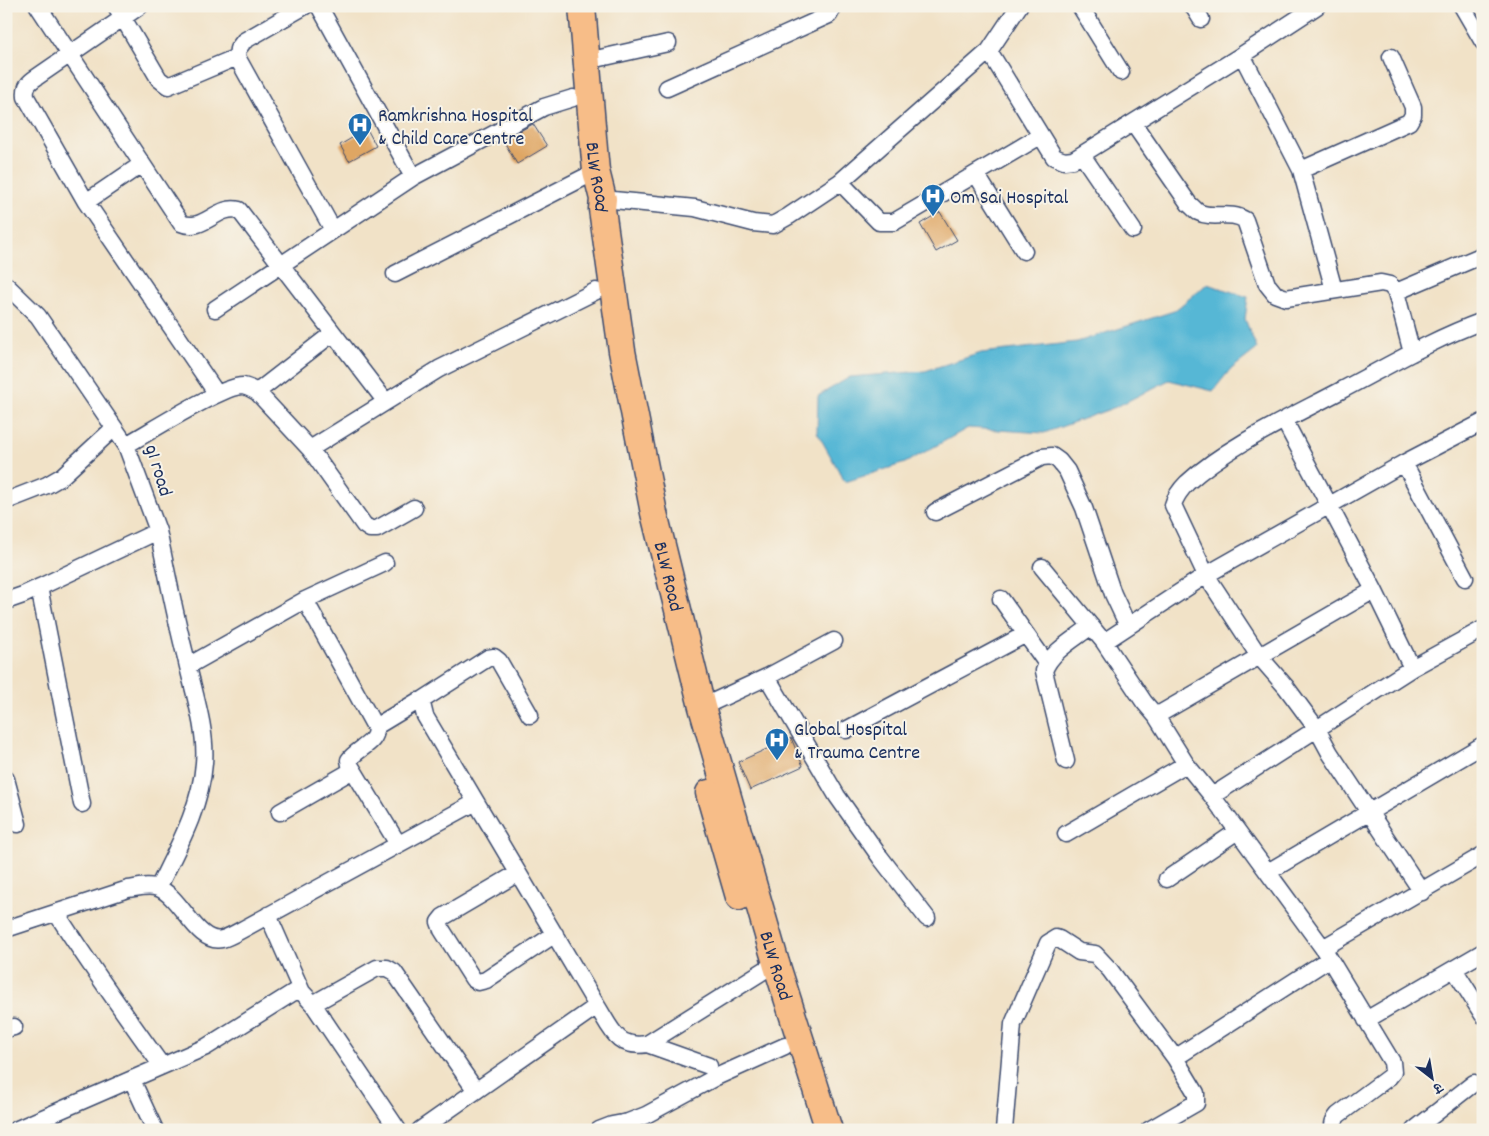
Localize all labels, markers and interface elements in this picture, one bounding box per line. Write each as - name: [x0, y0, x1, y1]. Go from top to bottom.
- place label: Ramkrishna Hospital & Child Care Centre: [378, 103, 533, 154]
- hospital icon: Ramkrishna Hospital & Child Care Centre: [347, 112, 373, 146]
- street label: BLW Road: [576, 141, 615, 213]
- hospital icon: Om Sai Hospital: [920, 183, 946, 217]
- place label: Om Sai Hospital: [950, 185, 1068, 213]
- street label: g1 road: [136, 442, 178, 500]
- street label: BLW Road: [645, 539, 689, 615]
- place label: Global Hospital & Trauma Centre: [794, 717, 920, 768]
- hospital icon: Global Hospital & Trauma Centre: [764, 727, 790, 761]
- street label: BLW Road: [751, 928, 798, 1005]
- north arrow: [1406, 1054, 1456, 1104]
- text: उ: [1428, 1076, 1447, 1099]

